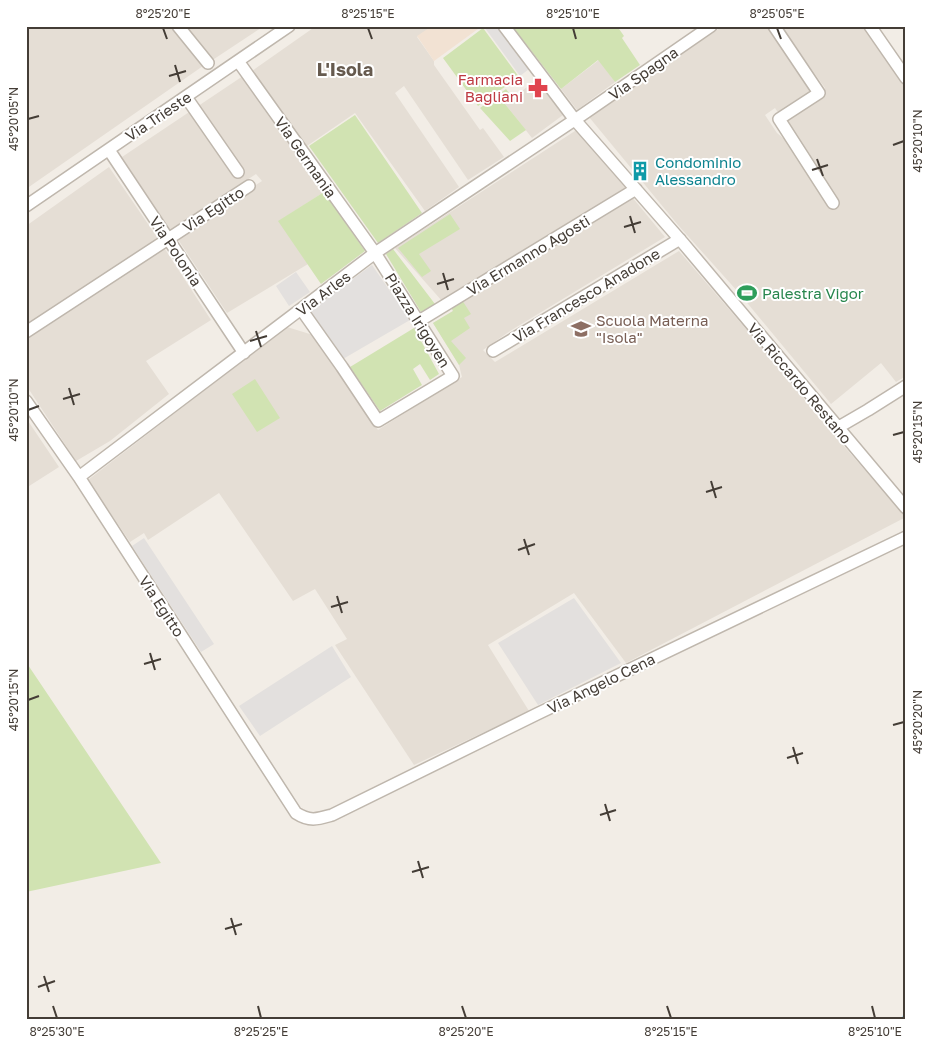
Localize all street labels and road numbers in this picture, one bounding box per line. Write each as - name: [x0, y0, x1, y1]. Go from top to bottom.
- street label: Via Spagna: [605, 43, 681, 103]
- street label: Via Trieste: [122, 87, 195, 145]
- street label: Via Germania: [271, 113, 341, 201]
- street label: Via Egitto: [179, 183, 247, 235]
- street label: Via Ermanno Agosti: [463, 211, 593, 299]
- street label: Via Polonia: [146, 213, 206, 289]
- street label: Via Francesco Anadone: [509, 244, 663, 346]
- street label: Via Arles: [292, 267, 354, 319]
- street label: Piazza Irigoyen: [382, 269, 454, 371]
- street label: Via Riccardo Restano: [744, 319, 856, 447]
- street label: Via Egitto: [136, 572, 188, 640]
- street label: Via Angelo Cena: [544, 649, 658, 717]

